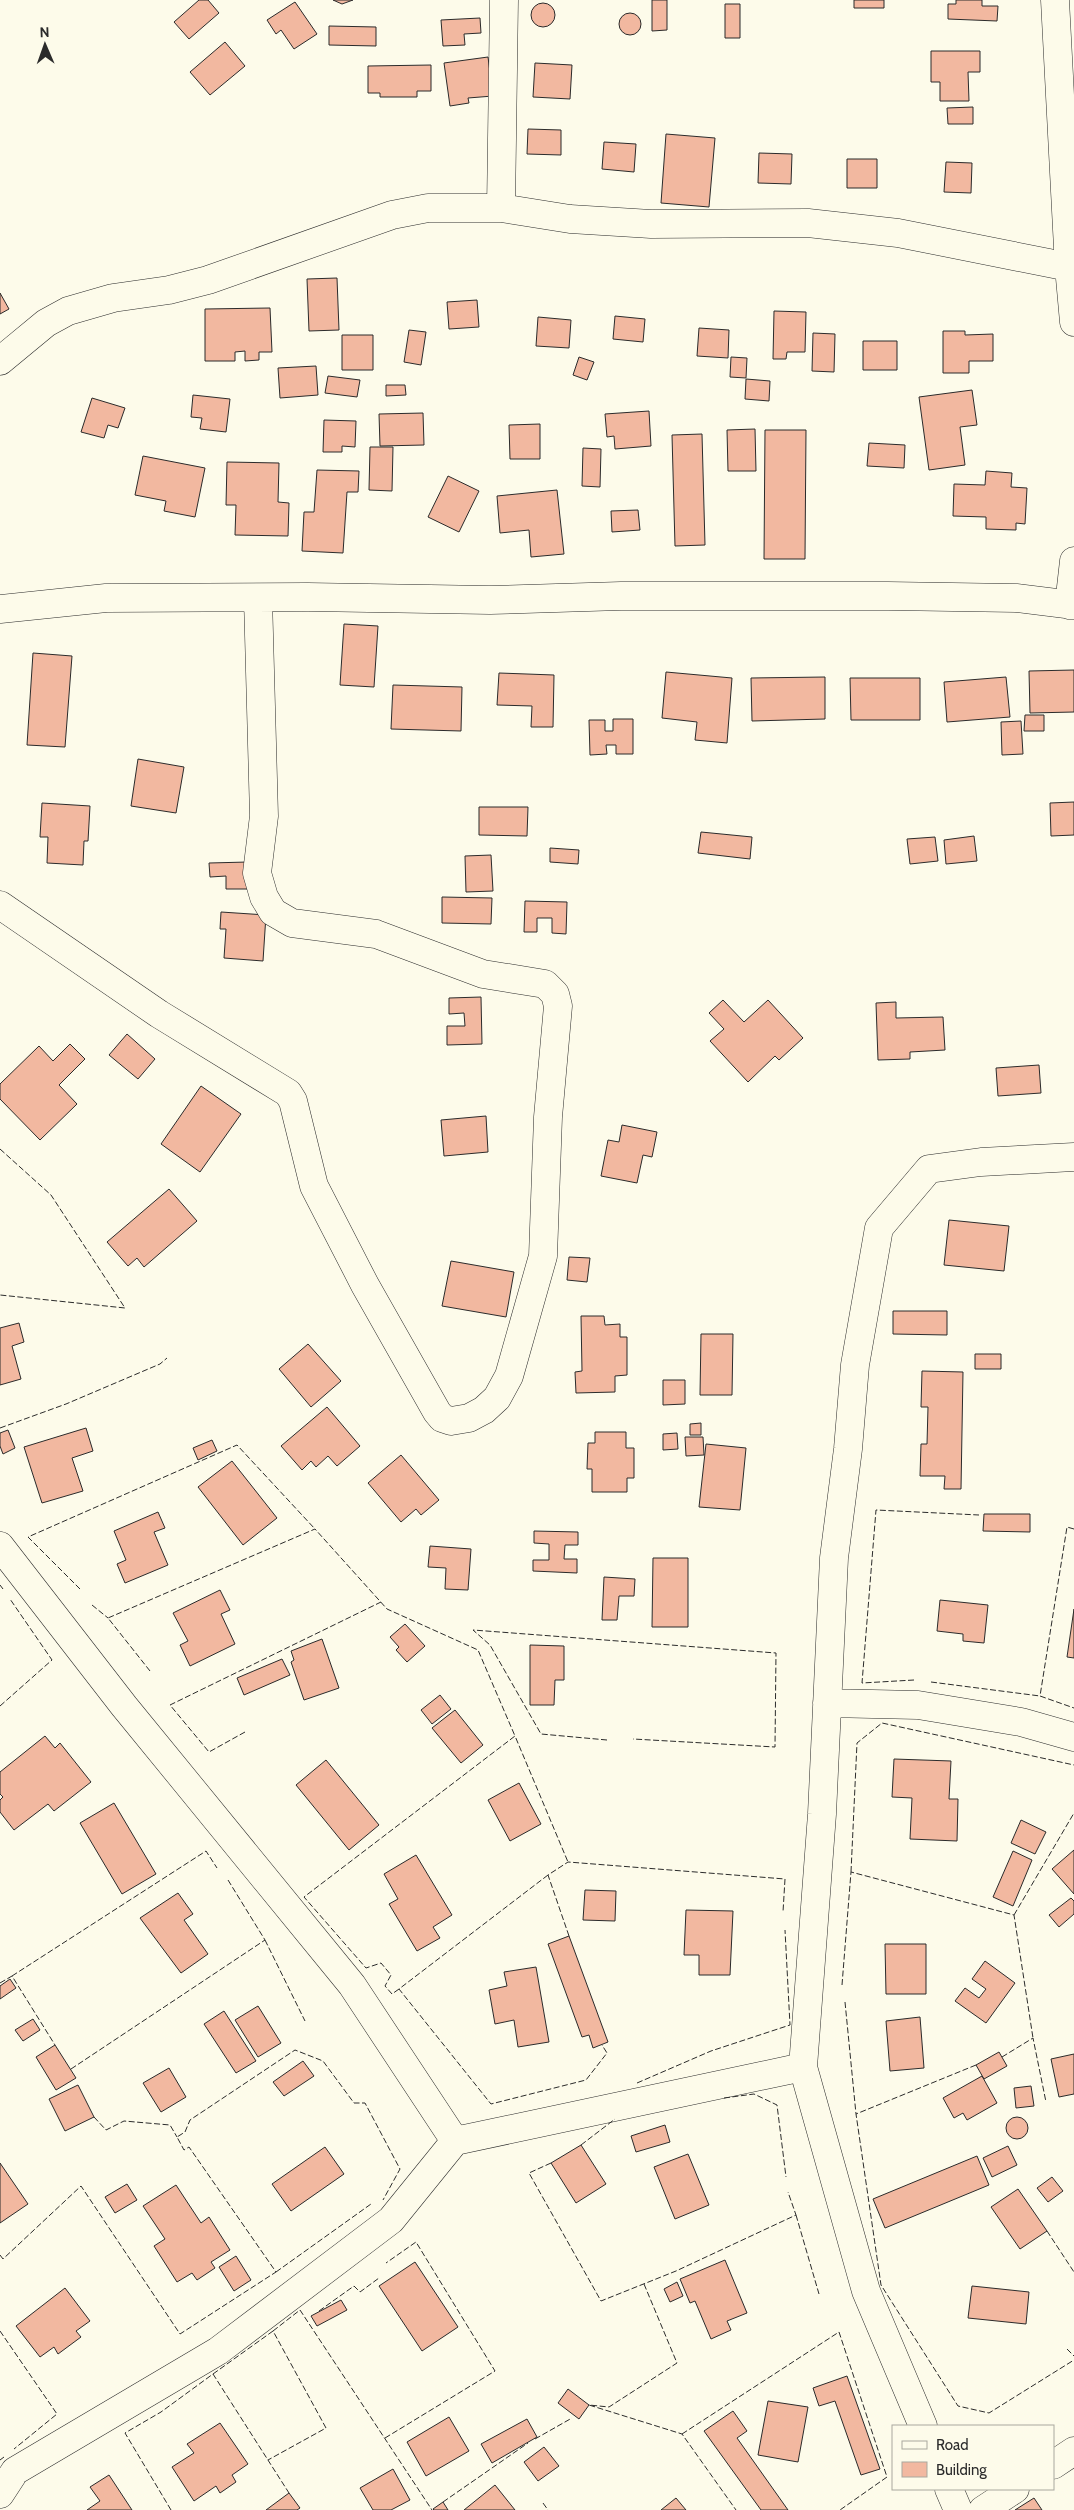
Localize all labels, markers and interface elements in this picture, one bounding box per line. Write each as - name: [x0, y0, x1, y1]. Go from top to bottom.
- north arrow: [20, 20, 70, 70]
- text: N: [39, 23, 50, 41]
- legend: [892, 2425, 1054, 2490]
- text: Road: [936, 2436, 969, 2454]
- text: Building: [936, 2461, 987, 2479]

